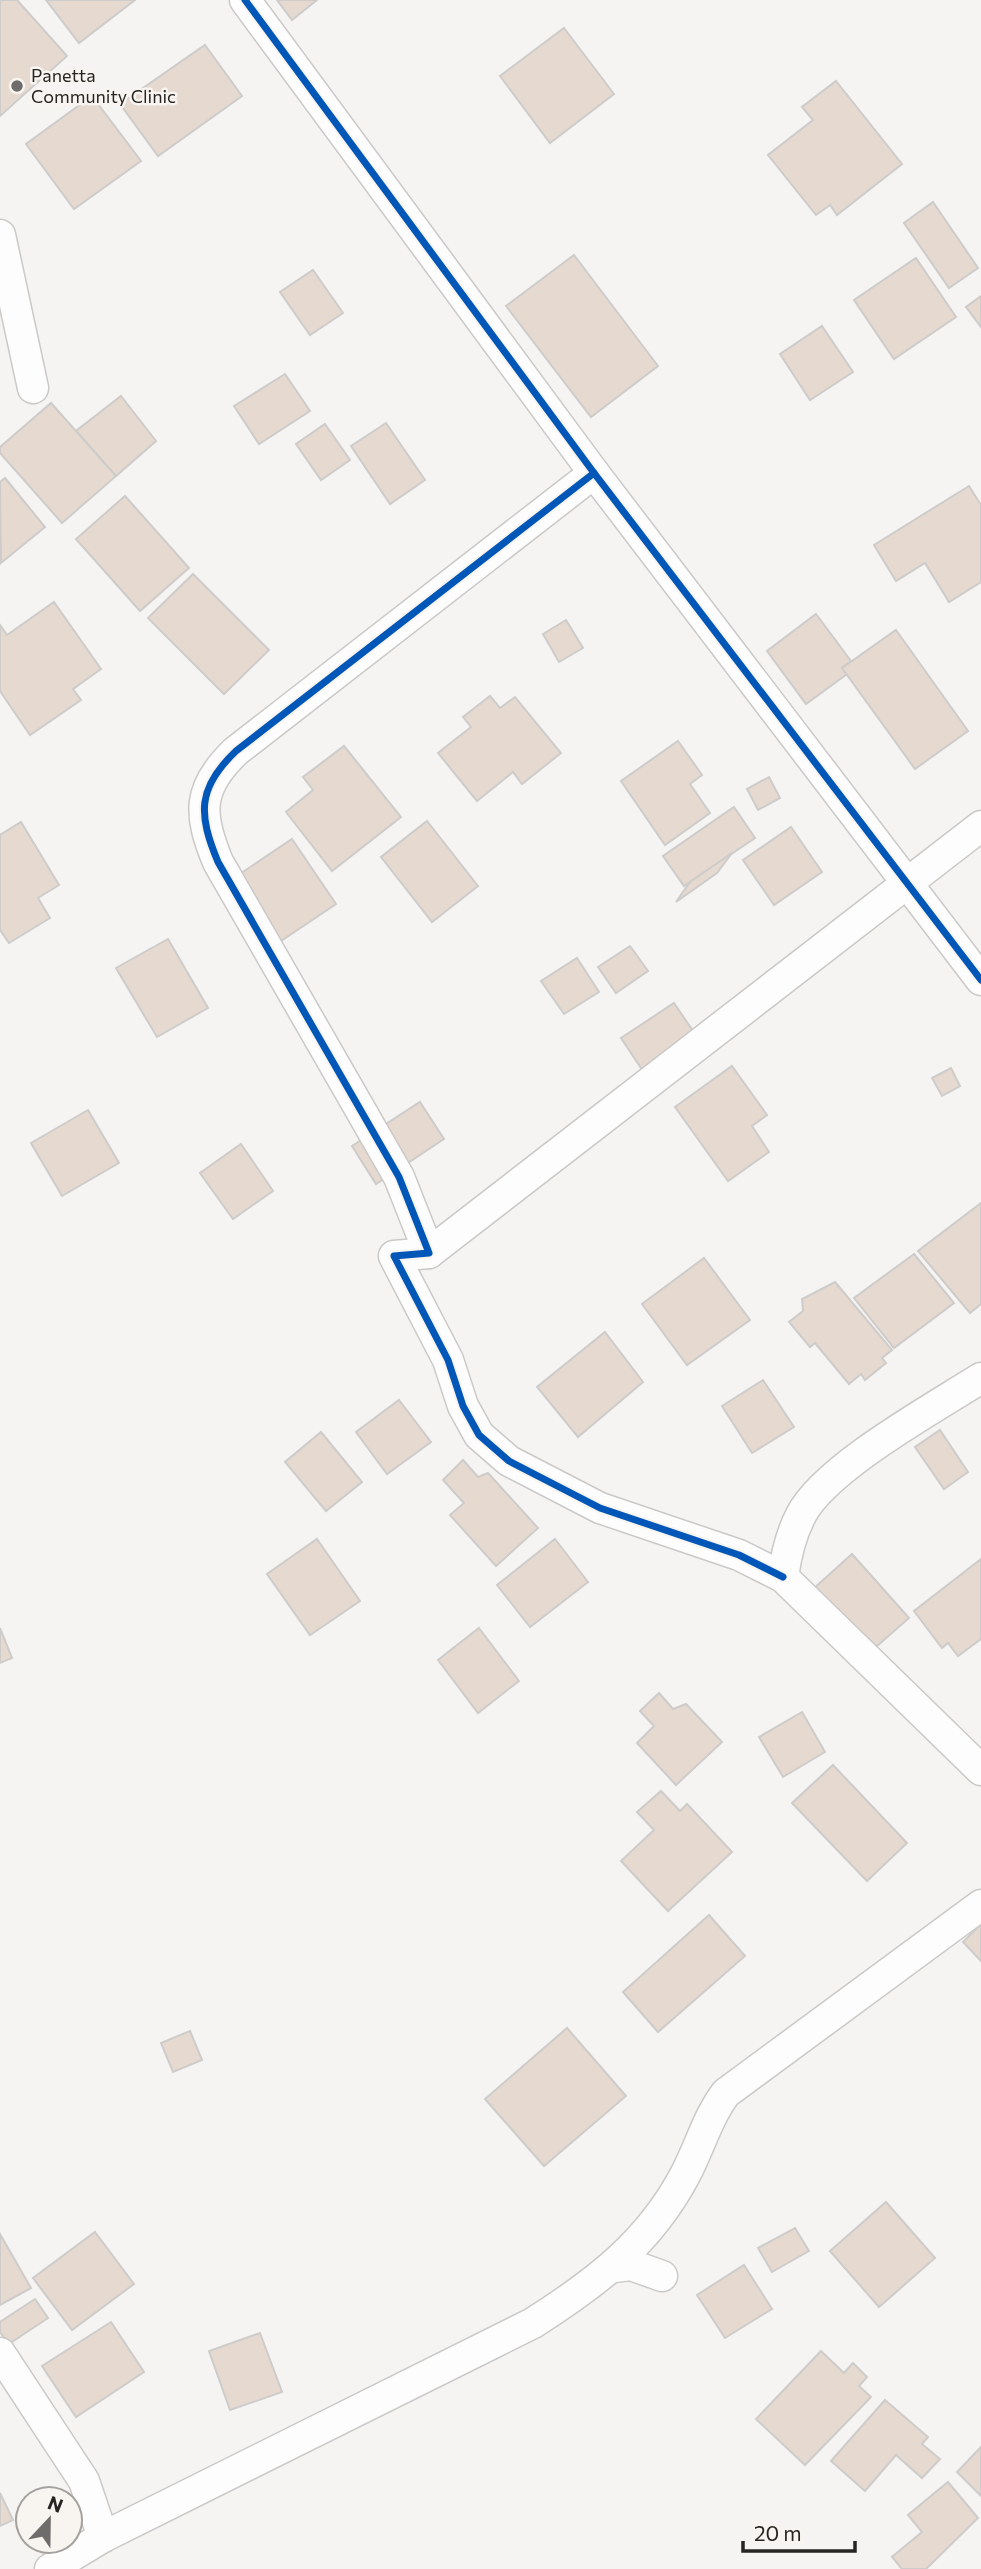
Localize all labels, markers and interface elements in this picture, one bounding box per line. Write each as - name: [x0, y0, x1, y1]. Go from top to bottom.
- place label: Panetta Community Clinic: [31, 64, 176, 107]
- marker: Panetta Community Clinic: [9, 78, 25, 94]
- north arrow: [14, 2485, 84, 2555]
- text: N: [45, 2490, 66, 2517]
- scale bar: [743, 2510, 855, 2554]
- text: 20 m: [754, 2520, 802, 2545]

